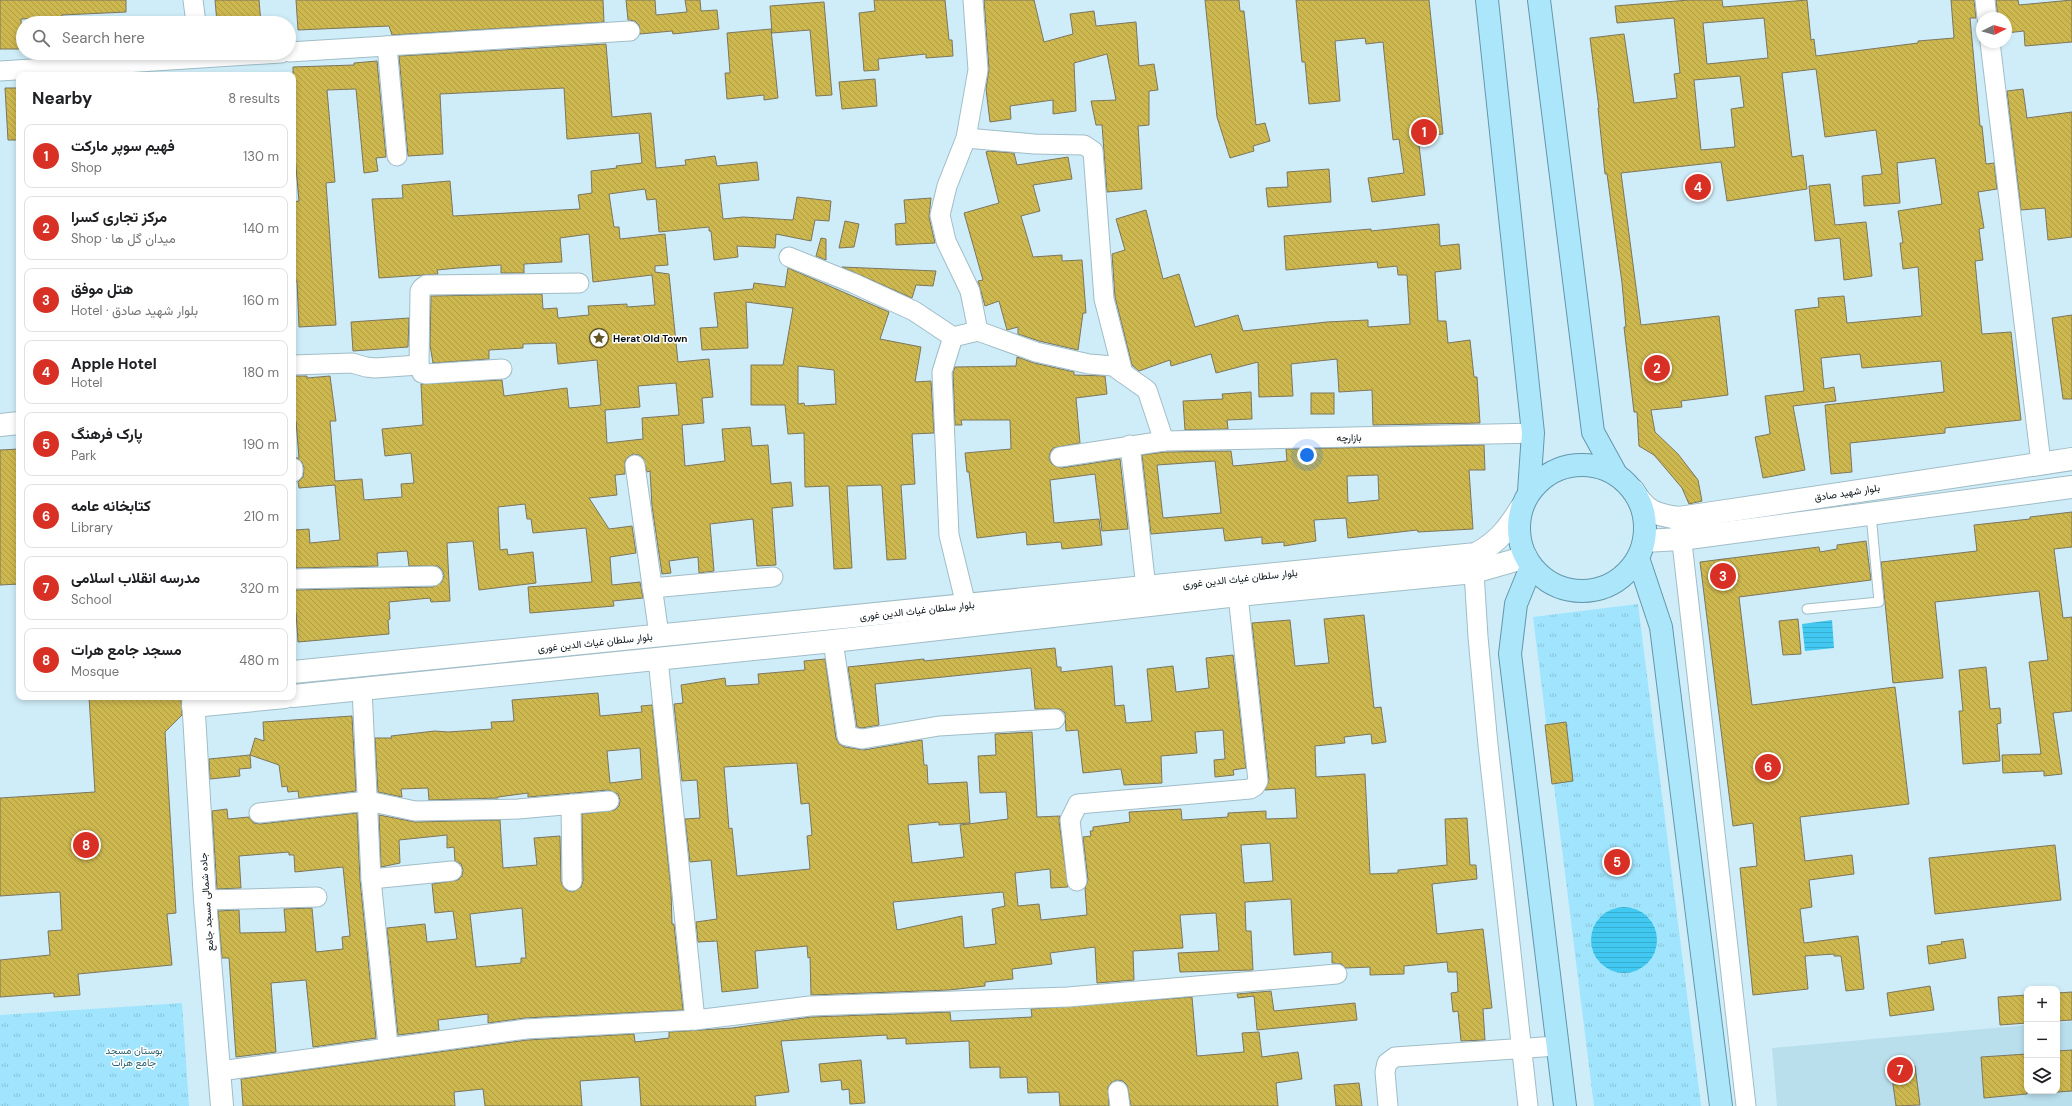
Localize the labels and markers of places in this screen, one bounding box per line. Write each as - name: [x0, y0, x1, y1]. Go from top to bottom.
- pin: 1: [1411, 117, 1437, 147]
- pin: 4: [1685, 172, 1711, 202]
- place icon: Herat Old Town: [588, 327, 610, 349]
- place label: Herat Old Town: [613, 332, 688, 345]
- pin: 2: [1644, 353, 1670, 383]
- pin: 3: [1710, 561, 1736, 591]
- pin: 6: [1755, 752, 1781, 782]
- pin: 8: [73, 830, 99, 860]
- pin: 5: [1604, 847, 1630, 877]
- pin: 7: [1887, 1055, 1913, 1085]

